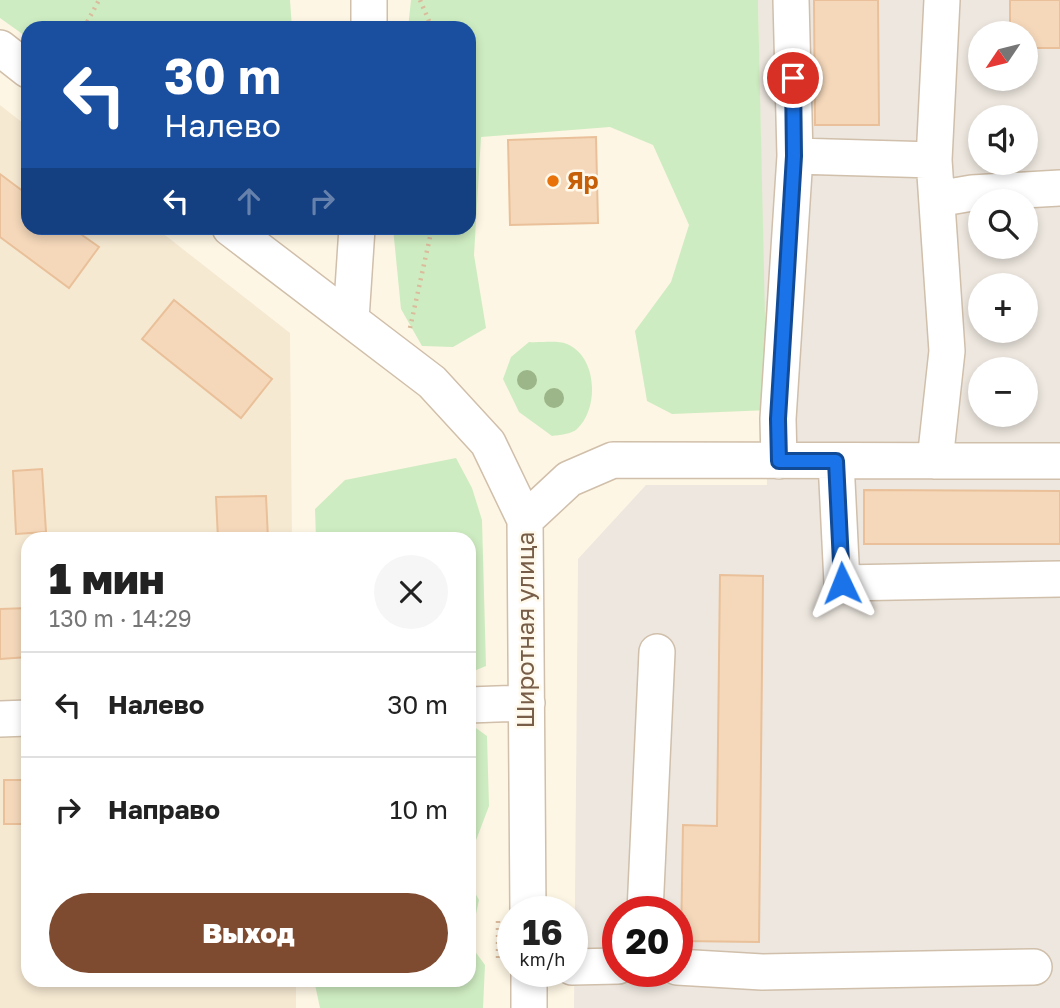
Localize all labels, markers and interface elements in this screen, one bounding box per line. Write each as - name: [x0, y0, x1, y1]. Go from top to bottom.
- north arrow: [968, 21, 1038, 91]
- map controls: [968, 21, 1038, 427]
- text: 30 m: [164, 46, 281, 105]
- pin: [763, 48, 823, 108]
- icon: left: [49, 49, 140, 140]
- icon: arrive: [774, 59, 812, 97]
- button: sound: [968, 105, 1038, 175]
- text: Налево: [164, 106, 281, 144]
- place label: Яр: [567, 165, 599, 194]
- marker: Яр: [545, 173, 561, 189]
- icon: left: [157, 182, 195, 220]
- icon: ahead: [230, 182, 268, 220]
- icon: right: [303, 182, 341, 220]
- button: search: [968, 189, 1038, 259]
- button: +: [968, 273, 1038, 343]
- button: −: [968, 357, 1038, 427]
- street label: Широтная улица: [510, 532, 539, 728]
- position arrow: [805, 546, 879, 620]
- text: 1 мин: [49, 553, 165, 603]
- button: close: [374, 555, 448, 629]
- text: 130 m · 14:29: [49, 604, 192, 632]
- icon: left: [49, 686, 87, 724]
- text: Налево: [108, 689, 204, 720]
- text: 30 m: [387, 689, 448, 720]
- icon: right: [49, 791, 87, 829]
- text: Направо: [108, 794, 220, 825]
- text: 10 m: [390, 794, 448, 825]
- button: Выход: [49, 893, 448, 973]
- speed limit sign: 20: [602, 896, 693, 987]
- text: 16: [522, 911, 563, 953]
- text: km/h: [520, 948, 565, 970]

